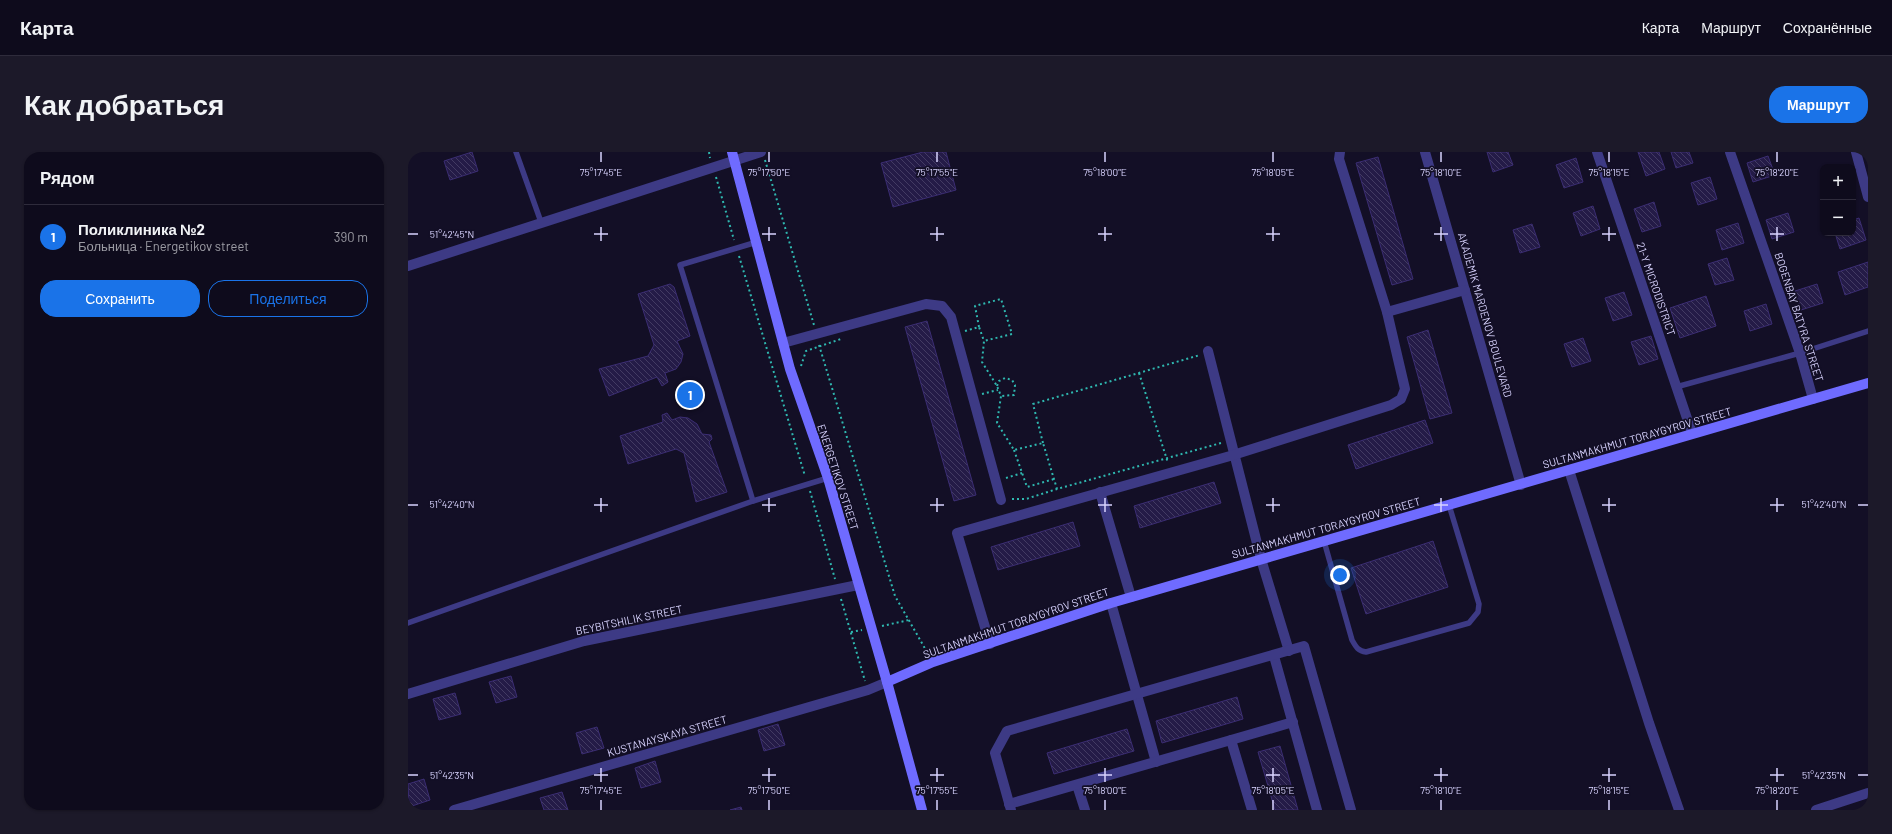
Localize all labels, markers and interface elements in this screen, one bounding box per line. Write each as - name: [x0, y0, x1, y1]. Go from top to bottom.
- text: Карта: [20, 16, 74, 39]
- text: Карта: [1642, 19, 1679, 36]
- text: Маршрут: [1701, 19, 1761, 36]
- text: Сохранённые: [1783, 19, 1872, 36]
- button: Маршрут: [1769, 86, 1868, 123]
- text: Как добраться: [24, 87, 224, 121]
- map controls: [1820, 164, 1856, 236]
- button: +: [1820, 164, 1856, 200]
- text: 75°17'45"E: [580, 166, 622, 178]
- text: 75°17'50"E: [748, 166, 790, 178]
- text: 75°17'55"E: [916, 166, 958, 178]
- text: 75°18'00"E: [1083, 166, 1127, 178]
- text: 75°18'05"E: [1251, 166, 1295, 178]
- text: 75°18'10"E: [1420, 166, 1462, 178]
- text: 75°18'15"E: [1588, 166, 1630, 178]
- text: 75°18'20"E: [1755, 166, 1799, 178]
- text: Рядом: [40, 167, 95, 187]
- button: −: [1820, 200, 1856, 236]
- text: Поликлиника №2: [78, 220, 205, 238]
- text: 51°42'45"N: [430, 228, 474, 240]
- text: 1: [51, 229, 55, 245]
- text: 390 m: [334, 229, 368, 245]
- street label: AKADEMIK MARDENOV BOULEVARD: [1456, 231, 1515, 399]
- text: Больница · Energetikov street: [78, 238, 249, 254]
- street label: 21-Y MICRODISTRICT: [1634, 240, 1679, 337]
- street label: BOGENBAY BATYRA STREET: [1772, 251, 1827, 383]
- button: Сохранить: [40, 280, 200, 317]
- button: Поделиться: [208, 280, 368, 317]
- pin: 1: [677, 380, 703, 410]
- street label: SULTANMAKHMUT TORAYGYROV STREET: [1541, 404, 1733, 471]
- street label: ENERGETIKOV STREET: [815, 422, 862, 531]
- street label: SULTANMAKHMUT TORAYGYROV STREET: [1230, 494, 1422, 561]
- text: 51°42'40"N: [430, 498, 474, 510]
- text: 51°42'40"N: [1802, 498, 1846, 510]
- your location: [1330, 565, 1350, 585]
- street label: SULTANMAKHMUT TORAYGYROV STREET: [921, 585, 1111, 661]
- street label: BEYBITSHILIK STREET: [574, 602, 683, 637]
- street label: KUSTANAYSKAYA STREET: [605, 712, 728, 759]
- text: 51°42'35"N: [430, 769, 474, 781]
- text: 51°42'35"N: [1802, 769, 1846, 781]
- text: 75°17'45"E: [580, 784, 622, 796]
- text: 75°17'50"E: [748, 784, 790, 796]
- text: 75°17'55"E: [916, 784, 958, 796]
- text: 75°18'00"E: [1083, 784, 1127, 796]
- text: 75°18'05"E: [1251, 784, 1295, 796]
- text: 75°18'10"E: [1420, 784, 1462, 796]
- text: 75°18'15"E: [1588, 784, 1630, 796]
- text: 75°18'20"E: [1755, 784, 1799, 796]

